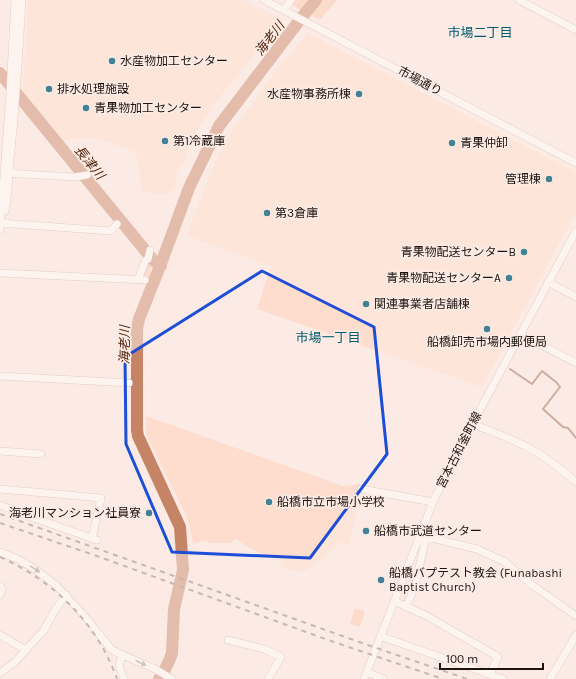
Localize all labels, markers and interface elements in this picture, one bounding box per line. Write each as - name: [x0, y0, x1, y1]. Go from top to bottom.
- water label: 海老川: [251, 17, 289, 58]
- district label: 市場二丁目: [447, 25, 513, 40]
- place label: 水産物加工センター: [120, 54, 228, 68]
- marker: 水産物加工センター: [107, 56, 117, 66]
- street label: 市場通り: [396, 64, 444, 98]
- place label: 排水処理施設: [57, 82, 129, 96]
- marker: 排水処理施設: [44, 84, 54, 94]
- place label: 水産物事務所棟: [267, 87, 351, 101]
- marker: 水産物事務所棟: [354, 89, 364, 99]
- place label: 青果物加工センター: [94, 101, 202, 115]
- marker: 青果物加工センター: [81, 103, 91, 113]
- place label: 第1冷蔵庫: [173, 134, 225, 148]
- marker: 第1冷蔵庫: [160, 136, 170, 146]
- place label: 青果仲卸: [460, 136, 508, 150]
- marker: 青果仲卸: [447, 138, 457, 148]
- water label: 長津川: [72, 142, 109, 184]
- place label: 管理棟: [505, 172, 541, 186]
- marker: 管理棟: [544, 174, 554, 184]
- place label: 第3倉庫: [275, 206, 318, 220]
- marker: 第3倉庫: [262, 208, 272, 218]
- place label: 青果物配送センターB: [401, 245, 516, 259]
- marker: 青果物配送センターB: [519, 247, 529, 257]
- place label: 青果物配送センターA: [386, 271, 501, 285]
- marker: 青果物配送センターA: [504, 273, 514, 283]
- place label: 関連事業者店舗棟: [374, 297, 470, 311]
- marker: 関連事業者店舗棟: [361, 299, 371, 309]
- water label: 海老川: [117, 323, 132, 365]
- marker: 船橋卸売市場内郵便局: [482, 324, 492, 334]
- district label: 市場一丁目: [295, 330, 361, 345]
- place label: 船橋卸売市場内郵便局: [427, 335, 547, 349]
- street label: 宮本古和釜町線: [434, 409, 484, 491]
- place label: 船橋市立市場小学校: [277, 495, 385, 509]
- marker: 船橋市立市場小学校: [264, 497, 274, 507]
- place label: 海老川マンション社員寮: [9, 506, 141, 520]
- marker: 海老川マンション社員寮: [144, 508, 154, 518]
- place label: 船橋市武道センター: [374, 524, 482, 538]
- marker: 船橋市武道センター: [361, 526, 371, 536]
- one-way arrow: [29, 566, 41, 573]
- place label: 船橋バプテスト教会 (Funabashi Baptist Church): [389, 566, 562, 594]
- marker: 船橋バプテスト教会 (Funabashi Baptist Church): [376, 575, 386, 585]
- scale bar: [440, 645, 543, 671]
- text: 100 m: [446, 652, 478, 666]
- one-way arrow: [135, 660, 146, 666]

